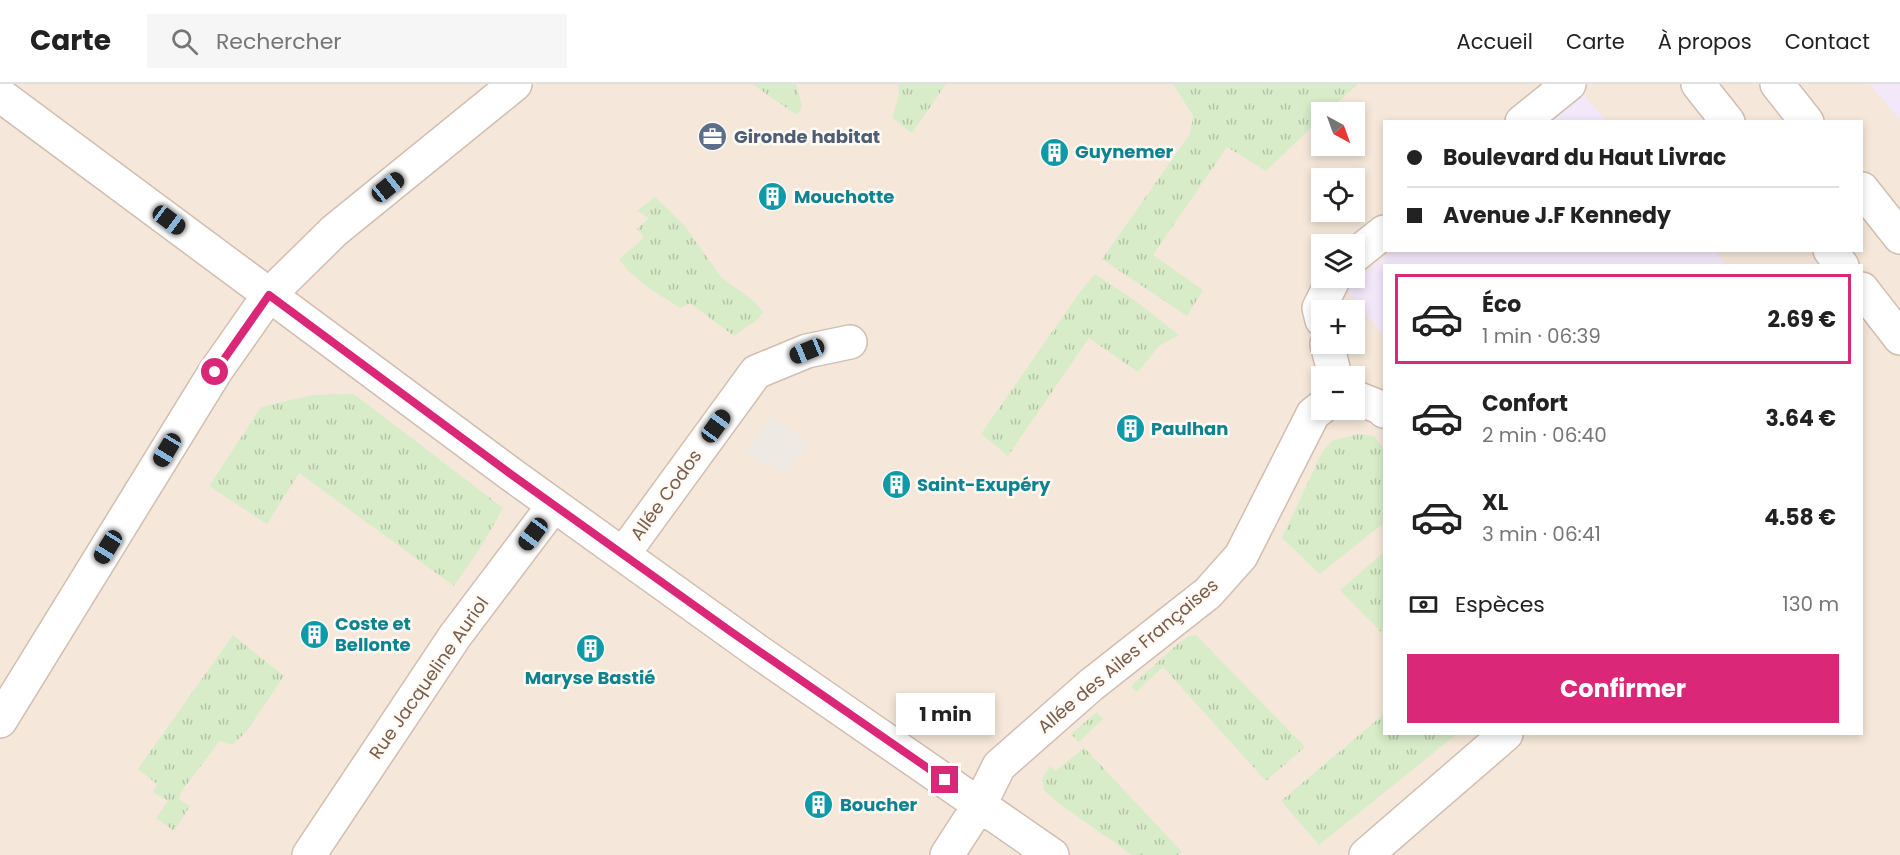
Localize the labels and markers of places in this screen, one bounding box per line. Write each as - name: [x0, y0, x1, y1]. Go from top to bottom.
- office icon: Gironde habitat: [697, 121, 729, 153]
- place label: Gironde habitat: [734, 124, 880, 149]
- building icon: Guynemer: [1038, 136, 1070, 168]
- place label: Guynemer: [1075, 139, 1174, 164]
- building icon: Mouchotte: [757, 181, 789, 213]
- place label: Mouchotte: [794, 184, 894, 209]
- building icon: Paulhan: [1114, 413, 1146, 445]
- place label: Paulhan: [1151, 416, 1228, 441]
- building icon: Saint-Exupéry: [880, 469, 912, 501]
- place label: Saint-Exupéry: [917, 472, 1051, 497]
- place label: Coste et Bellonte: [335, 611, 411, 657]
- building icon: Coste et Bellonte: [298, 618, 330, 650]
- building icon: Maryse Bastié: [574, 633, 606, 665]
- place label: Maryse Bastié: [525, 665, 655, 690]
- building icon: Boucher: [803, 789, 835, 821]
- place label: Boucher: [840, 792, 918, 817]

